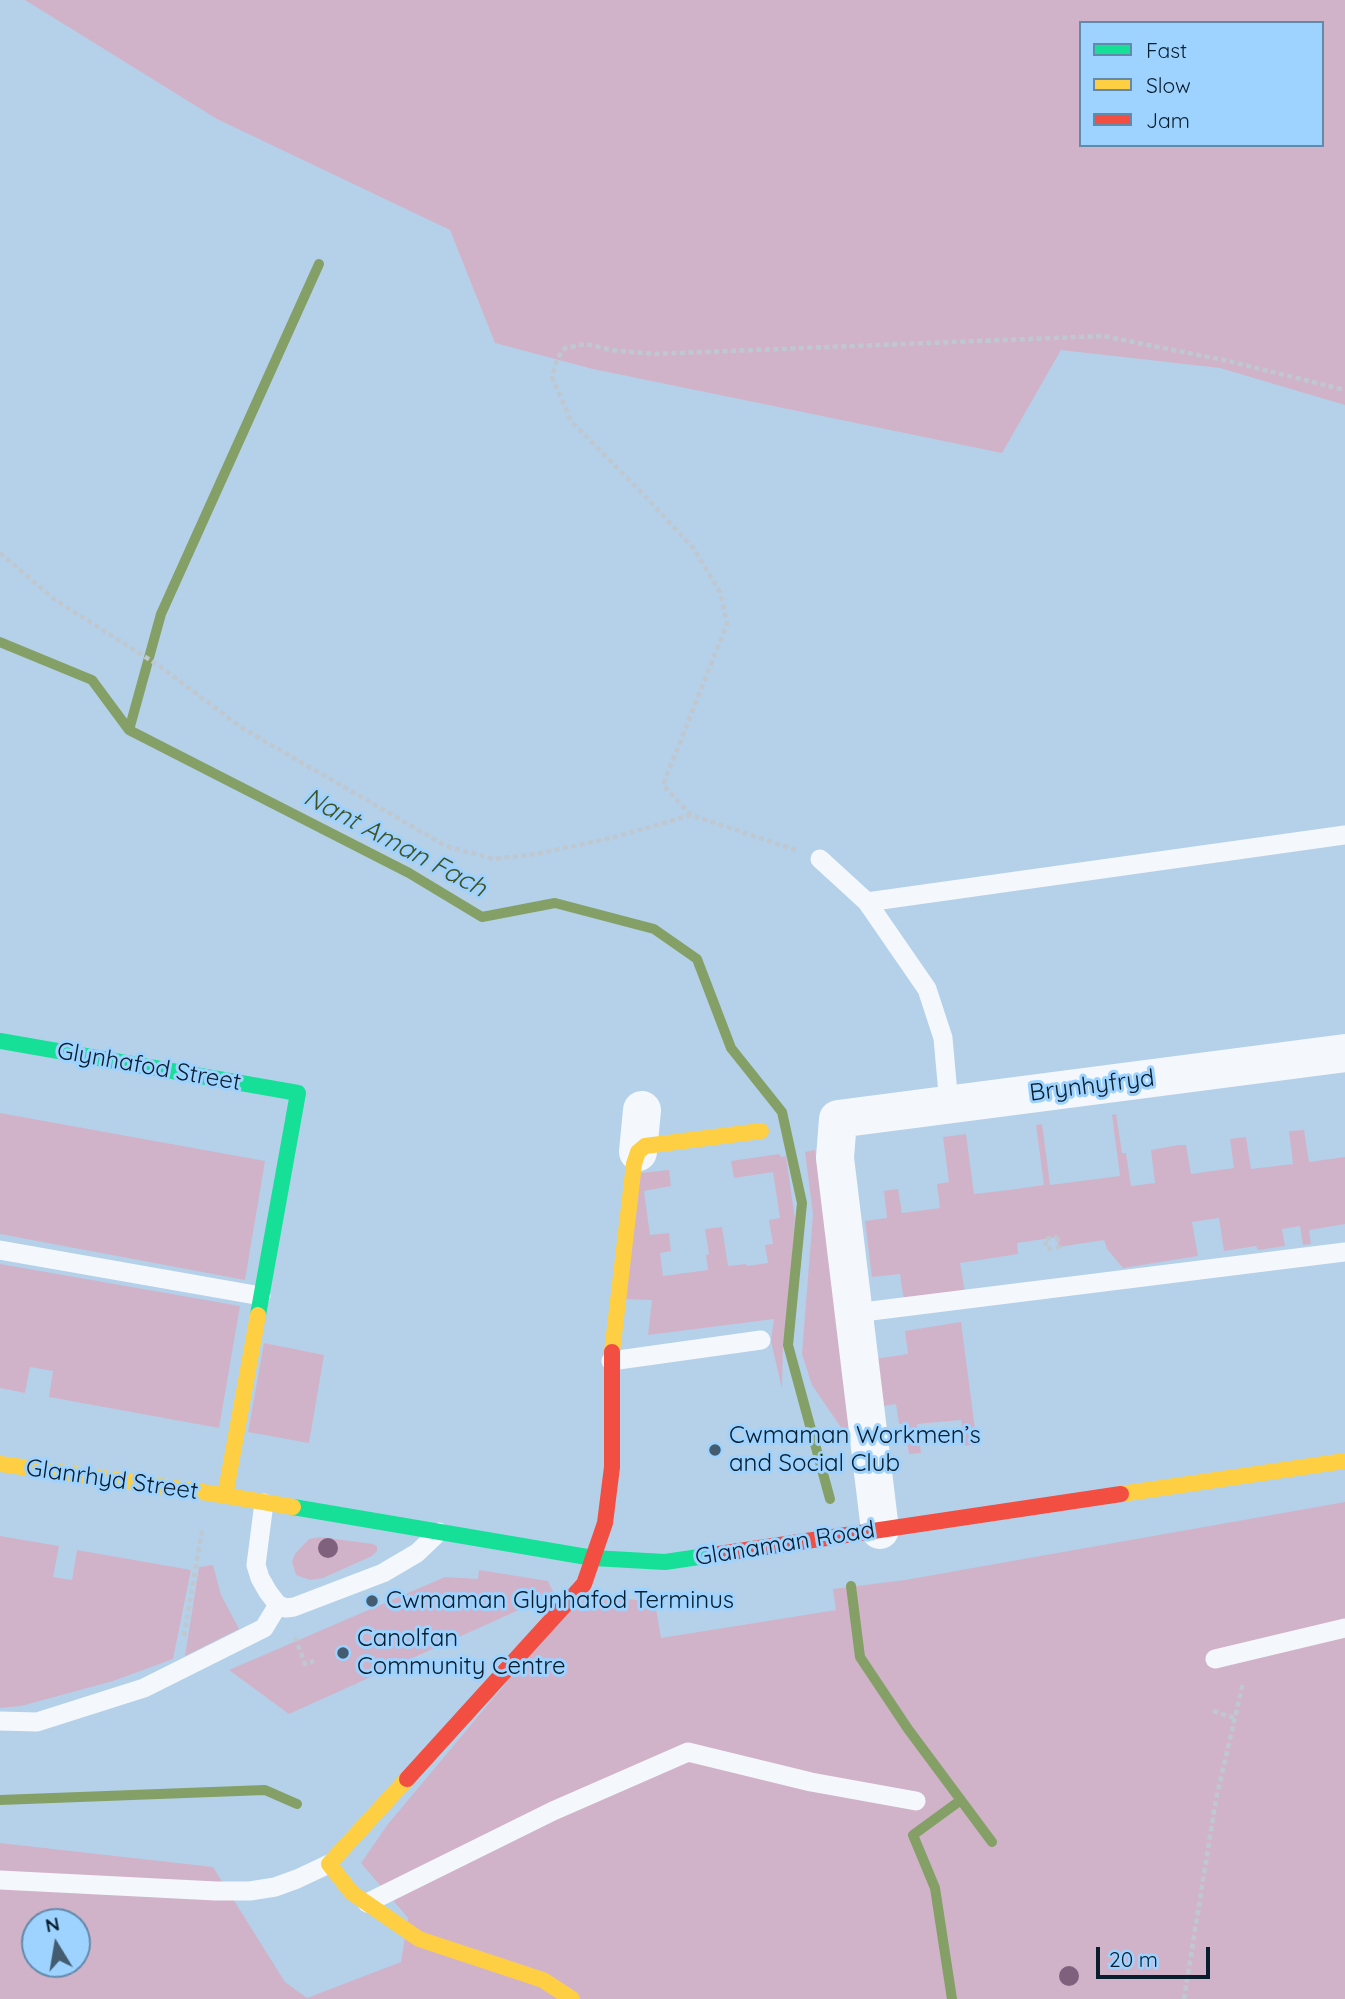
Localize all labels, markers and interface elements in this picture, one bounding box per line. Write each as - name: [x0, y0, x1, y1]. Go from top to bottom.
- legend: [1079, 21, 1324, 147]
- text: Fast: [1146, 37, 1187, 63]
- text: Slow: [1146, 72, 1191, 98]
- text: Jam: [1146, 107, 1190, 133]
- water label: Nant Aman Fach: [298, 782, 492, 904]
- street label: Glynhafod Street: [55, 1037, 243, 1097]
- street label: Brynhyfryd: [1028, 1064, 1156, 1108]
- place label: Cwmaman Workmen’s and Social Club: [729, 1422, 981, 1478]
- marker: Cwmaman Workmen’s and Social Club: [707, 1442, 723, 1458]
- street label: Glanrhyd Street: [24, 1454, 200, 1506]
- street label: Glanaman Road: [693, 1516, 877, 1572]
- place label: Cwmaman Glynhafod Terminus: [386, 1587, 734, 1615]
- marker: Cwmaman Glynhafod Terminus: [364, 1593, 380, 1609]
- place label: Canolfan Community Centre: [357, 1625, 565, 1681]
- marker: Canolfan Community Centre: [335, 1645, 351, 1661]
- north arrow: [21, 1908, 91, 1978]
- text: N: [43, 1911, 62, 1937]
- scale bar: [1100, 1932, 1214, 1976]
- text: 20 m: [1109, 1946, 1158, 1972]

